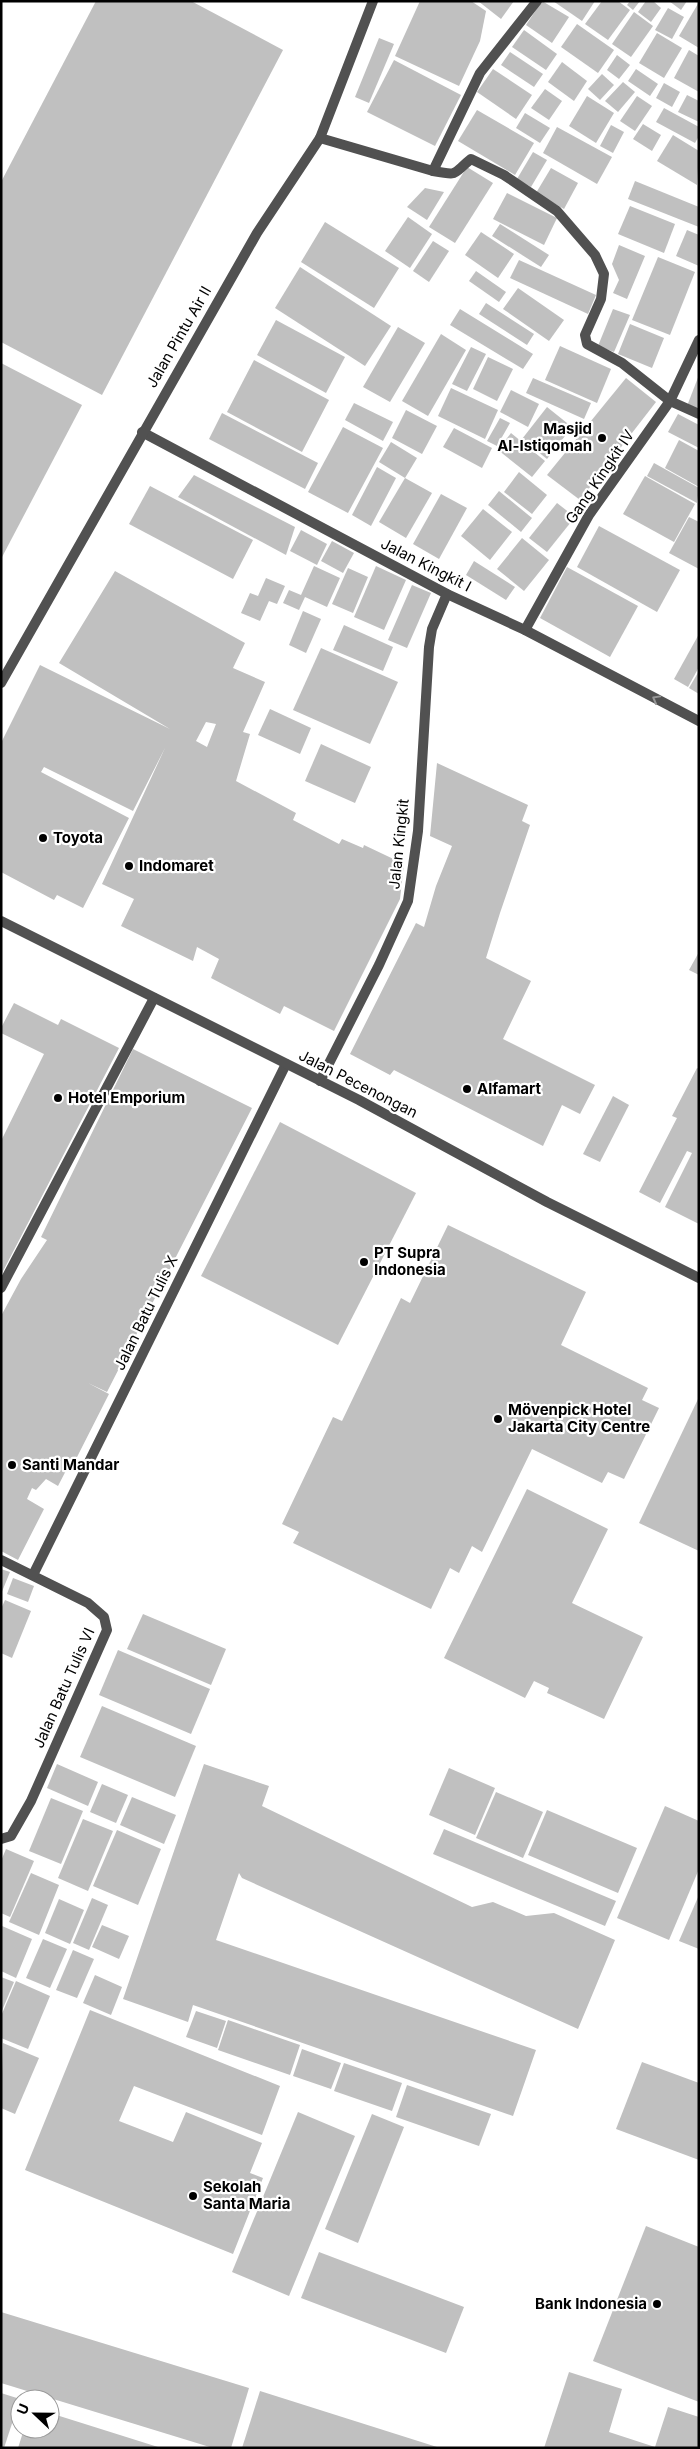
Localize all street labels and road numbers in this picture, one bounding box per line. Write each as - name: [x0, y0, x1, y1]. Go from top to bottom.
- street label: Jalan Pintu Air II: [142, 283, 215, 391]
- street label: Gang Kingkit IV: [561, 426, 638, 527]
- street label: Jalan Kingkit I: [378, 534, 475, 596]
- street label: Jalan Kingkit: [384, 798, 413, 890]
- street label: Jalan Pecenongan: [296, 1045, 421, 1122]
- street label: Jalan Batu Tulis X: [110, 1252, 182, 1373]
- street label: Jalan Batu Tulis VI: [29, 1625, 99, 1751]

